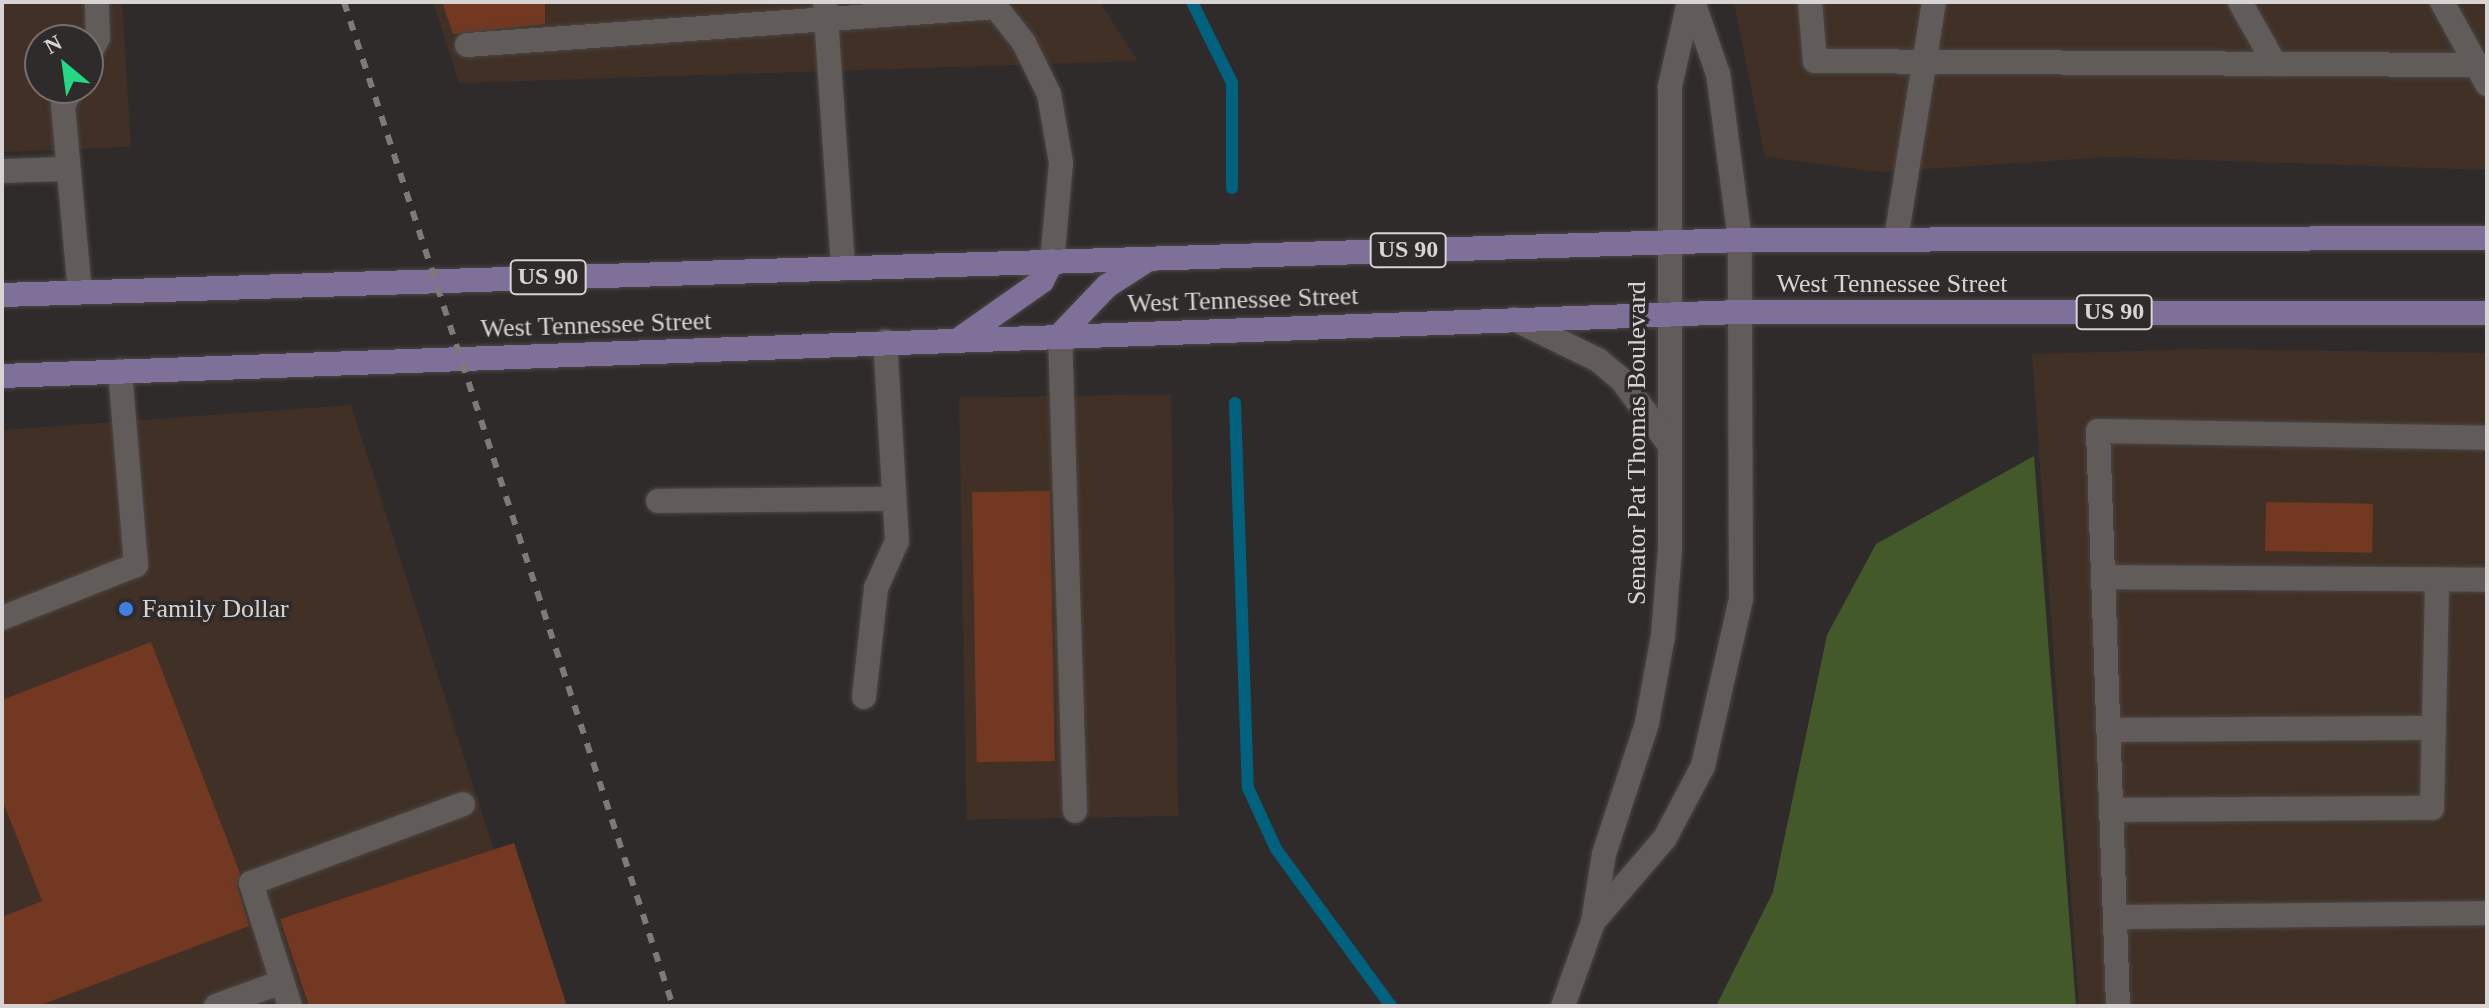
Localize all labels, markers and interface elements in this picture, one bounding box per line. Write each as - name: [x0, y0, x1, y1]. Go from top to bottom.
- north arrow: [24, 24, 104, 104]
- text: N: [40, 30, 66, 59]
- road number: US 90: [1368, 230, 1448, 270]
- road number: US 90: [508, 257, 588, 297]
- street label: West Tennessee Street: [1776, 268, 2008, 300]
- street label: West Tennessee Street: [1127, 280, 1359, 320]
- street label: Senator Pat Thomas Boulevard: [1621, 281, 1653, 605]
- road number: US 90: [2074, 292, 2154, 332]
- street label: West Tennessee Street: [480, 305, 712, 345]
- place label: Family Dollar: [142, 593, 289, 625]
- marker: Family Dollar: [117, 600, 135, 618]

